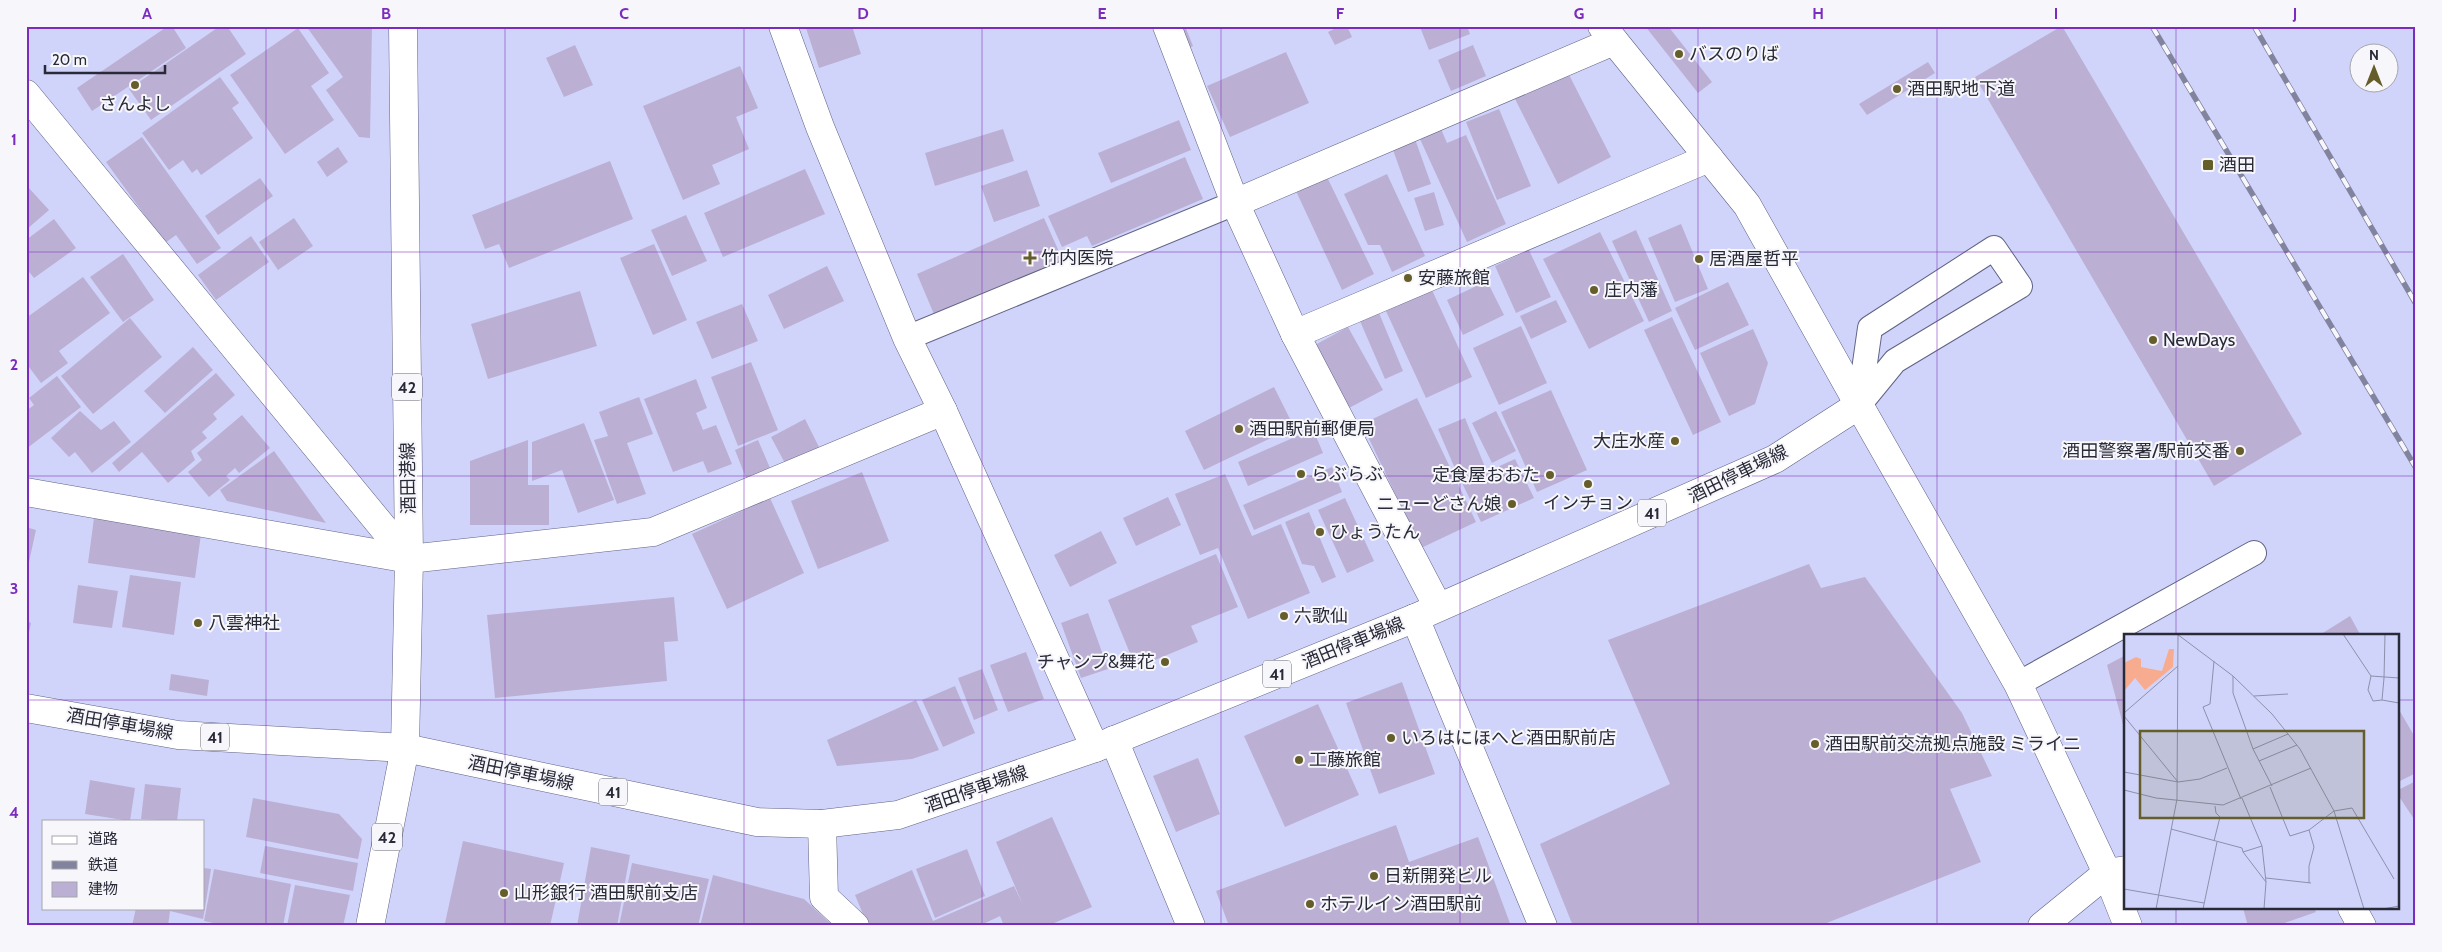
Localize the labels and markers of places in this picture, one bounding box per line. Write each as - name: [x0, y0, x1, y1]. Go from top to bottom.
- place label: バスのりば: [1689, 43, 1779, 65]
- marker: バスのりば: [1673, 48, 1685, 60]
- place label: 酒田駅地下道: [1907, 78, 2015, 100]
- marker: さんよし: [129, 79, 141, 91]
- marker: 酒田駅地下道: [1891, 83, 1903, 95]
- place label: さんよし: [99, 93, 171, 115]
- place label: 酒田: [2219, 154, 2255, 176]
- marker: 酒田: [2201, 158, 2215, 172]
- place label: 竹内医院: [1041, 247, 1113, 269]
- place label: 居酒屋哲平: [1709, 248, 1799, 270]
- marker: 竹内医院: [1023, 251, 1037, 265]
- marker: 居酒屋哲平: [1693, 253, 1705, 265]
- place label: 安藤旅館: [1418, 267, 1490, 289]
- marker: 安藤旅館: [1402, 272, 1414, 284]
- place label: 庄内藩: [1604, 279, 1658, 301]
- marker: 庄内藩: [1588, 284, 1600, 296]
- place label: NewDays: [2163, 329, 2235, 351]
- marker: NewDays: [2147, 334, 2159, 346]
- place label: 酒田駅前郵便局: [1249, 418, 1375, 440]
- marker: 酒田駅前郵便局: [1233, 423, 1245, 435]
- place label: 大庄水産: [1593, 430, 1665, 452]
- marker: 大庄水産: [1669, 435, 1681, 447]
- place label: 酒田警察署/駅前交番: [2062, 440, 2230, 462]
- marker: 酒田警察署/駅前交番: [2234, 445, 2246, 457]
- place label: らぶらぶ: [1311, 463, 1383, 485]
- place label: 定食屋おおた: [1432, 464, 1540, 486]
- marker: らぶらぶ: [1295, 468, 1307, 480]
- marker: 定食屋おおた: [1544, 469, 1556, 481]
- marker: インチョン: [1582, 478, 1594, 490]
- place label: インチョン: [1543, 492, 1633, 514]
- place label: ニューどさん娘: [1377, 493, 1502, 515]
- marker: ニューどさん娘: [1506, 498, 1518, 510]
- place label: ひょうたん: [1330, 521, 1420, 543]
- marker: ひょうたん: [1314, 526, 1326, 538]
- place label: 六歌仙: [1294, 605, 1348, 627]
- marker: 六歌仙: [1278, 610, 1290, 622]
- place label: 八雲神社: [208, 612, 280, 634]
- marker: 八雲神社: [192, 617, 204, 629]
- place label: チャンプ&舞花: [1037, 651, 1155, 673]
- marker: チャンプ&舞花: [1159, 656, 1171, 668]
- place label: いろはにほへと酒田駅前店: [1401, 727, 1616, 749]
- marker: いろはにほへと酒田駅前店: [1385, 732, 1397, 744]
- place label: 酒田駅前交流拠点施設 ミライニ: [1825, 733, 2081, 755]
- marker: 酒田駅前交流拠点施設 ミライニ: [1809, 738, 1821, 750]
- place label: 工藤旅館: [1309, 749, 1381, 771]
- marker: 工藤旅館: [1293, 754, 1305, 766]
- place label: 日新開発ビル: [1384, 865, 1492, 887]
- marker: 日新開発ビル: [1368, 870, 1380, 882]
- place label: 山形銀行 酒田駅前支店: [514, 882, 698, 904]
- marker: 山形銀行 酒田駅前支店: [498, 887, 510, 899]
- place label: ホテルイン酒田駅前: [1320, 893, 1482, 915]
- marker: ホテルイン酒田駅前: [1304, 898, 1316, 910]

